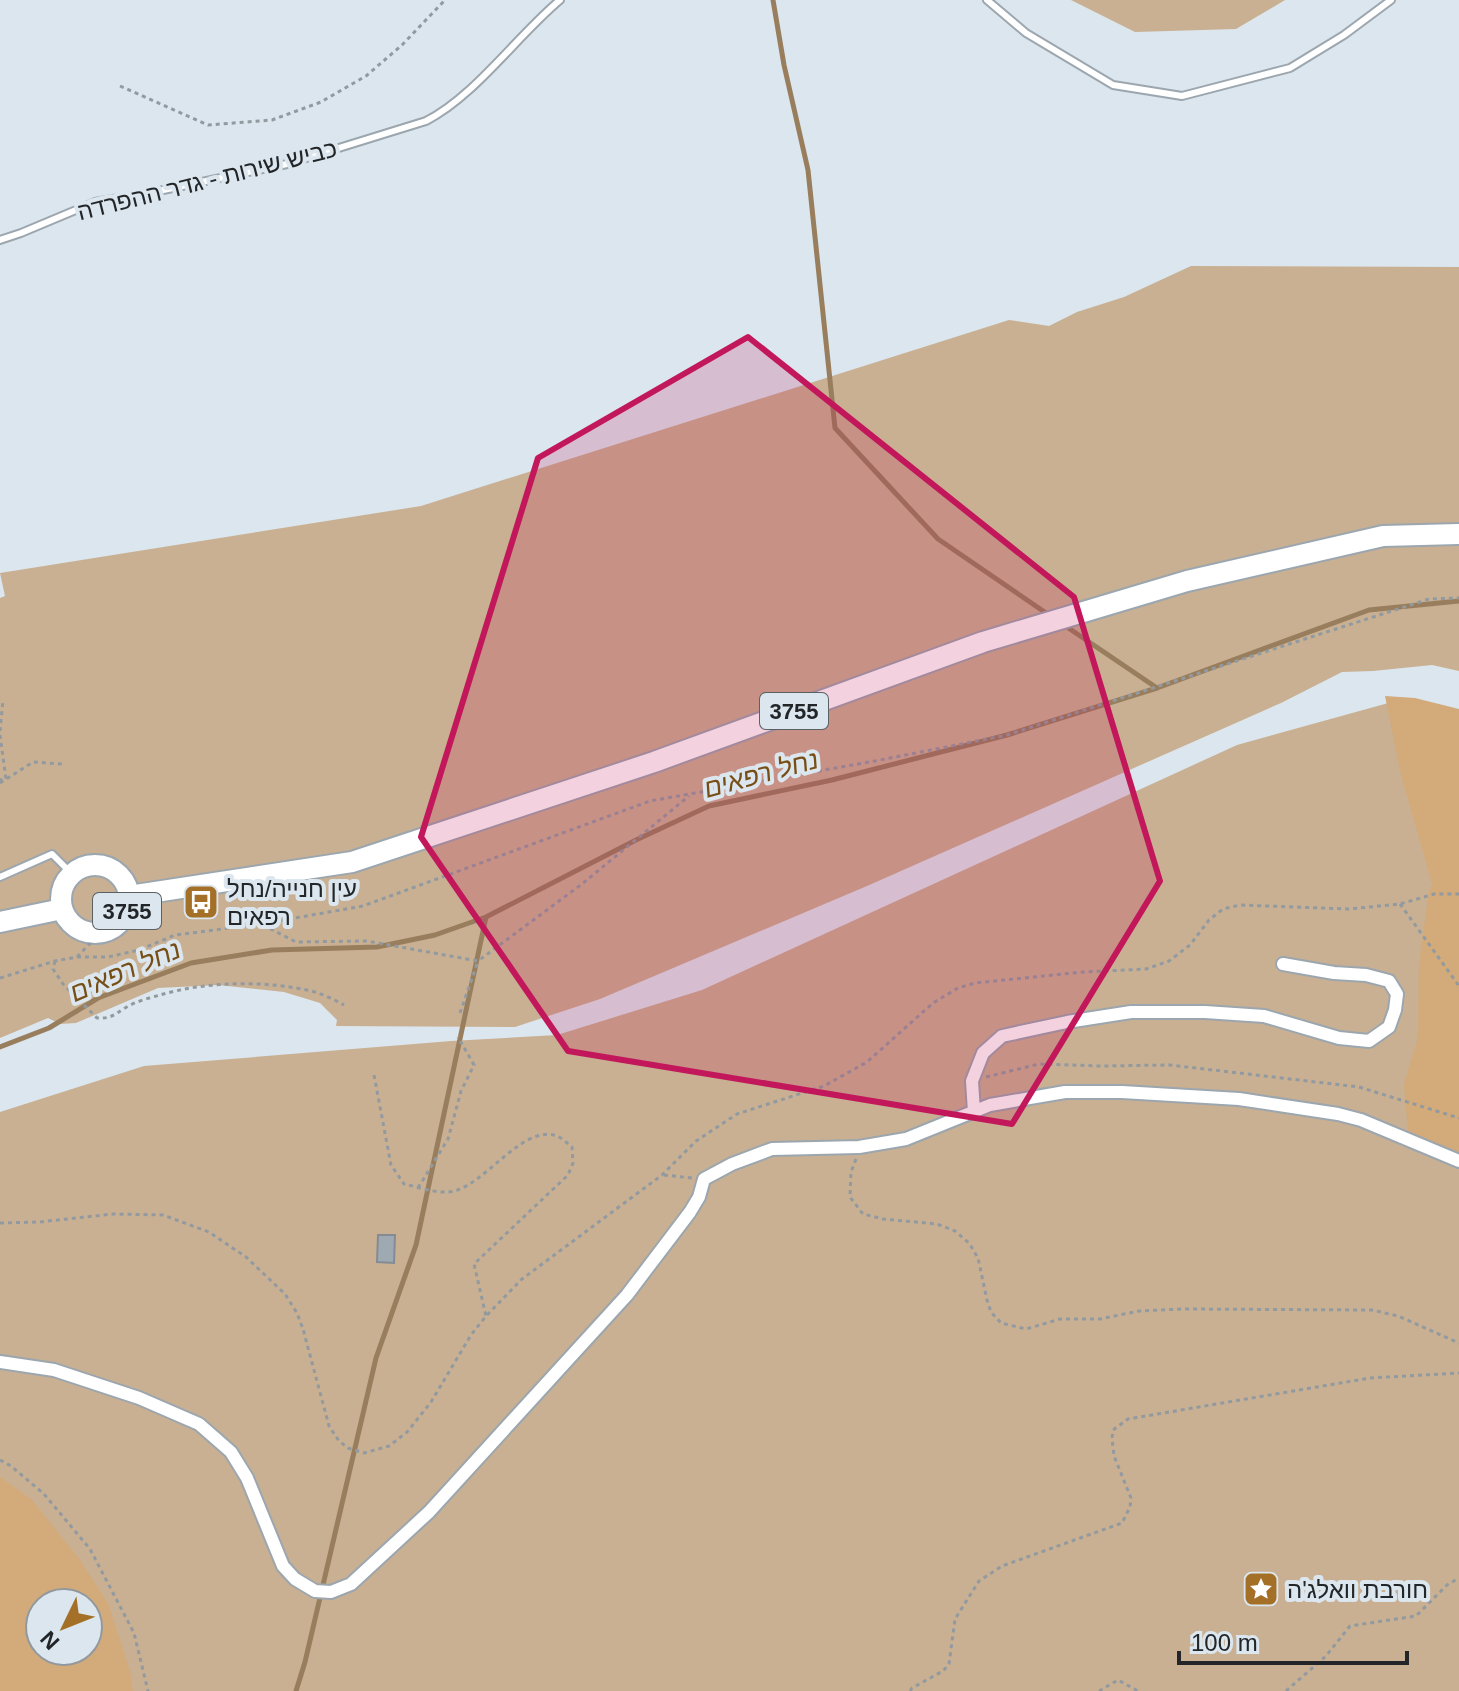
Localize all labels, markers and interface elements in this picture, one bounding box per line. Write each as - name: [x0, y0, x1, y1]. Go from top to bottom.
- street label: כביש שירות - גדר ההפרדה: [74, 135, 340, 225]
- road number: 3755: [760, 693, 828, 729]
- water label: נחל רפאים: [700, 744, 822, 804]
- place label: עין חנייה/נחל רפאים: [227, 875, 357, 930]
- bus stop icon: עין חנייה/נחל רפאים: [182, 883, 220, 921]
- road number: 3755: [93, 893, 161, 929]
- water label: נחל רפאים: [65, 934, 185, 1008]
- place icon: חורבת וואלג'ה: [1242, 1570, 1280, 1608]
- place label: חורבת וואלג'ה: [1287, 1576, 1428, 1603]
- north arrow: [24, 1587, 104, 1667]
- scale bar: [1179, 1615, 1407, 1665]
- text: N: [35, 1626, 64, 1655]
- text: 100 m: [1191, 1629, 1258, 1656]

